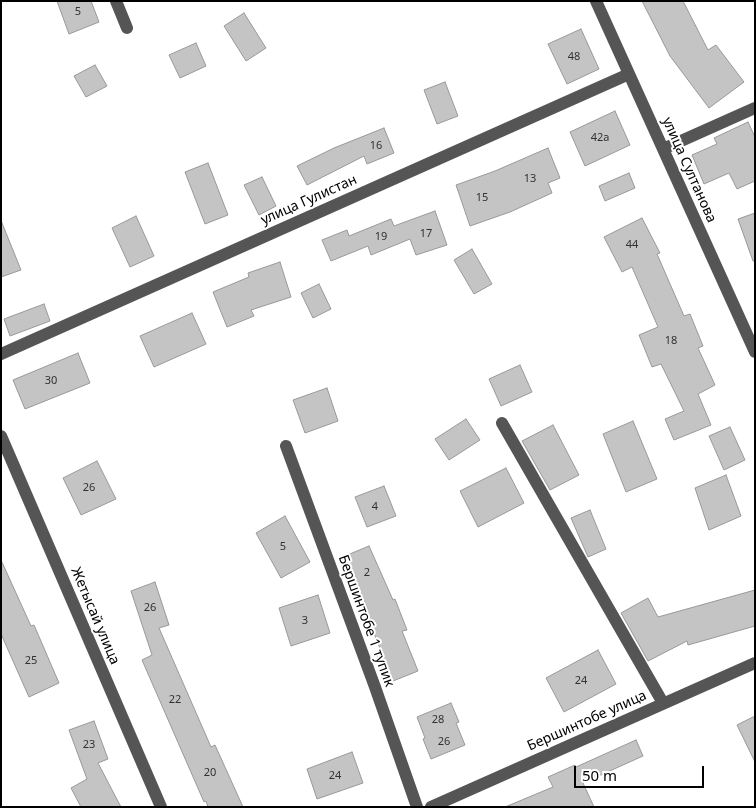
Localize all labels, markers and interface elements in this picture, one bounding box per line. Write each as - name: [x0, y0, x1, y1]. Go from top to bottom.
- house number: 5: [75, 5, 81, 19]
- house number: 48: [568, 50, 580, 64]
- street label: улица Султанова: [658, 115, 720, 225]
- house number: 42а: [591, 131, 609, 145]
- house number: 16: [370, 139, 382, 153]
- street label: улица Гулистан: [258, 171, 360, 229]
- house number: 13: [524, 172, 536, 186]
- house number: 15: [476, 191, 488, 205]
- house number: 17: [420, 227, 432, 241]
- house number: 19: [375, 230, 387, 244]
- house number: 44: [626, 238, 638, 252]
- house number: 18: [665, 334, 677, 348]
- house number: 30: [45, 374, 57, 388]
- house number: 26: [83, 481, 95, 495]
- house number: 4: [372, 500, 378, 514]
- house number: 5: [280, 540, 286, 554]
- street label: Бершинтобе 1 тупик: [334, 553, 398, 689]
- street label: Жетысай улица: [67, 565, 123, 667]
- house number: 2: [364, 566, 370, 580]
- house number: 26: [144, 601, 156, 615]
- house number: 3: [302, 614, 308, 628]
- house number: 25: [25, 654, 37, 668]
- house number: 24: [575, 674, 587, 688]
- street label: Бершинтобе улица: [525, 687, 649, 755]
- house number: 22: [169, 693, 181, 707]
- house number: 28: [432, 713, 444, 727]
- house number: 26: [438, 735, 450, 749]
- house number: 23: [83, 738, 95, 752]
- scale bar: [576, 756, 706, 788]
- text: 50 m: [582, 765, 617, 785]
- house number: 20: [204, 766, 216, 780]
- house number: 24: [329, 769, 341, 783]

